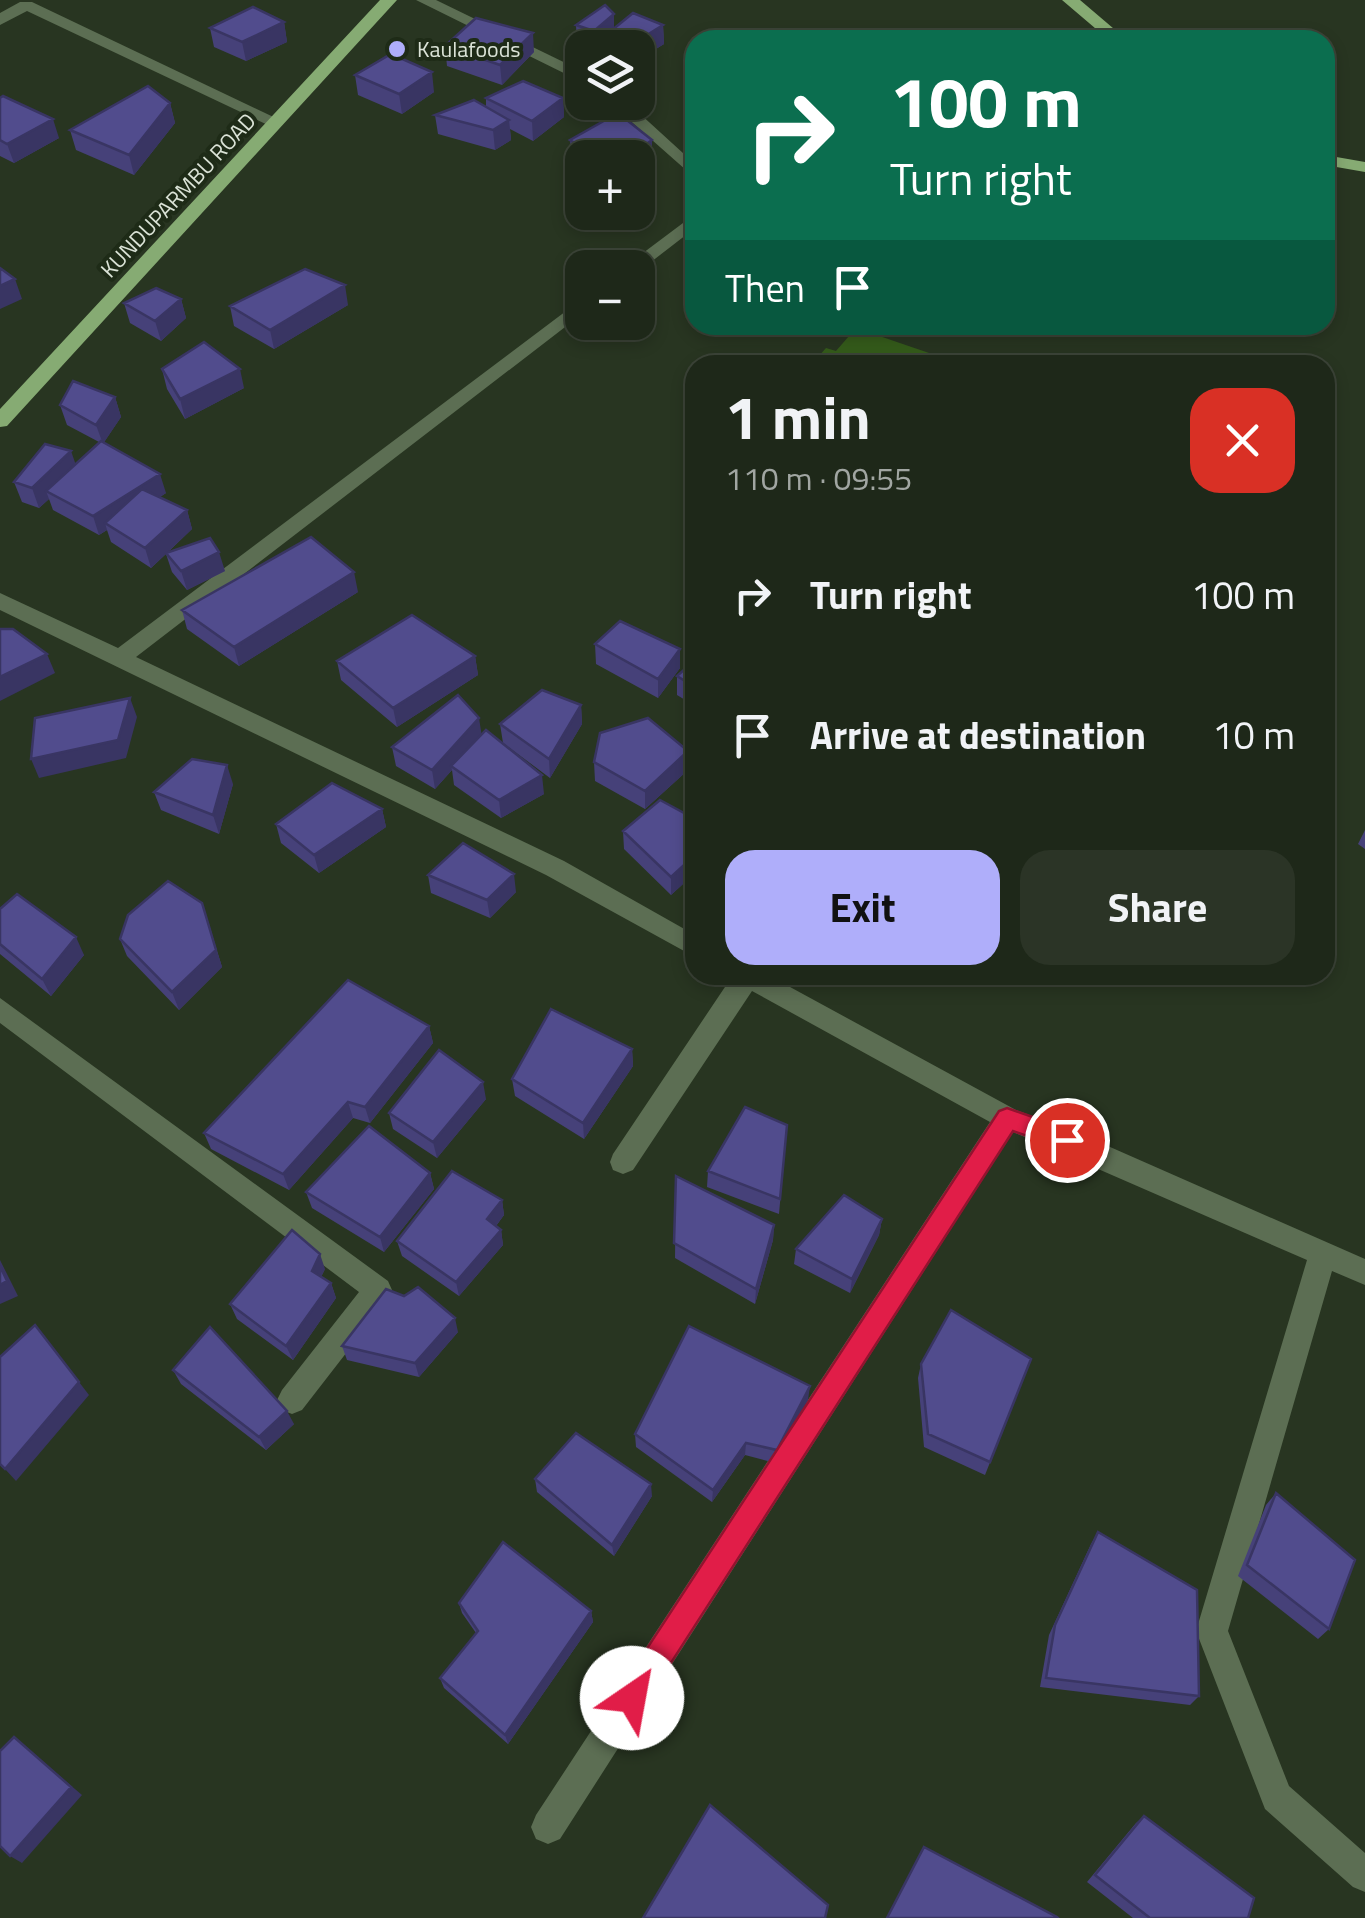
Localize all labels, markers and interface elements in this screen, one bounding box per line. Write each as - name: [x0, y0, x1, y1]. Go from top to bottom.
- map controls: [565, 30, 655, 340]
- button: layers: [565, 30, 655, 120]
- place label: Kaulafoods: [417, 32, 521, 66]
- marker: Kaulafoods: [386, 38, 408, 60]
- text: 100 m: [890, 48, 1082, 154]
- icon: right: [725, 70, 855, 200]
- street label: KUNDUPARMBU ROAD: [92, 105, 264, 285]
- button: +: [565, 140, 655, 230]
- text: Turn right: [890, 144, 1072, 212]
- button: −: [565, 250, 655, 340]
- text: Then: [725, 259, 805, 317]
- icon: arrive: [825, 260, 880, 315]
- text: 1 min: [725, 371, 871, 462]
- button: close: [1190, 388, 1295, 493]
- text: 110 m · 09:55: [725, 454, 912, 502]
- text: Turn right: [810, 566, 972, 624]
- text: 100 m: [1191, 566, 1295, 624]
- icon: right: [725, 568, 780, 623]
- text: Arrive at destination: [810, 706, 1146, 764]
- text: 10 m: [1212, 706, 1295, 764]
- icon: arrive: [725, 708, 780, 763]
- button: Exit: [725, 850, 1000, 965]
- button: Share: [1020, 850, 1295, 965]
- pin: [1025, 1098, 1110, 1183]
- icon: arrive: [1040, 1113, 1095, 1168]
- position arrow: [580, 1646, 684, 1750]

